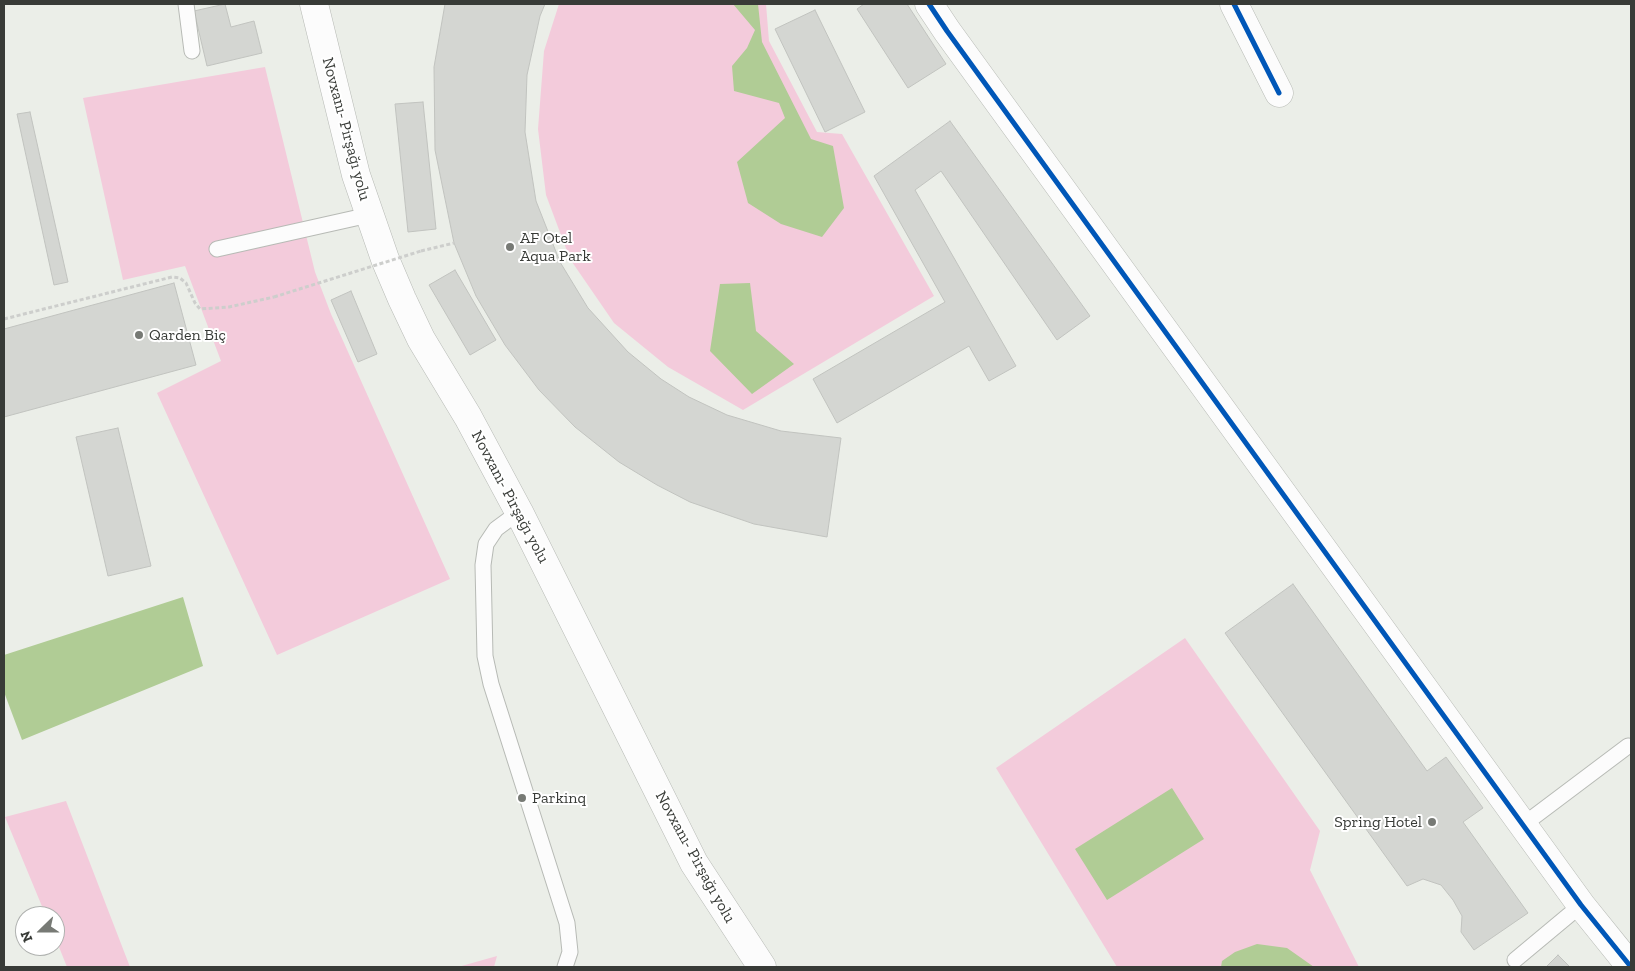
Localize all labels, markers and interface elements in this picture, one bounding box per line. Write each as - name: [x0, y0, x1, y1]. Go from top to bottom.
- street label: Novxanı- Pirşağı yolu: [318, 55, 374, 203]
- place label: AF Otel Aqua Park: [520, 228, 591, 266]
- marker: AF Otel Aqua Park: [504, 241, 516, 253]
- place label: Qarden Biç: [149, 325, 226, 345]
- marker: Qarden Biç: [133, 329, 145, 341]
- street label: Novxanı- Pirşağı yolu: [467, 427, 553, 567]
- place label: Parkinq: [532, 788, 586, 808]
- street label: Novxanı- Pirşağı yolu: [651, 788, 739, 926]
- marker: Parkinq: [516, 792, 528, 804]
- place label: Spring Hotel: [1334, 812, 1422, 832]
- marker: Spring Hotel: [1426, 816, 1438, 828]
- north arrow: [15, 906, 65, 956]
- text: N: [17, 928, 36, 945]

